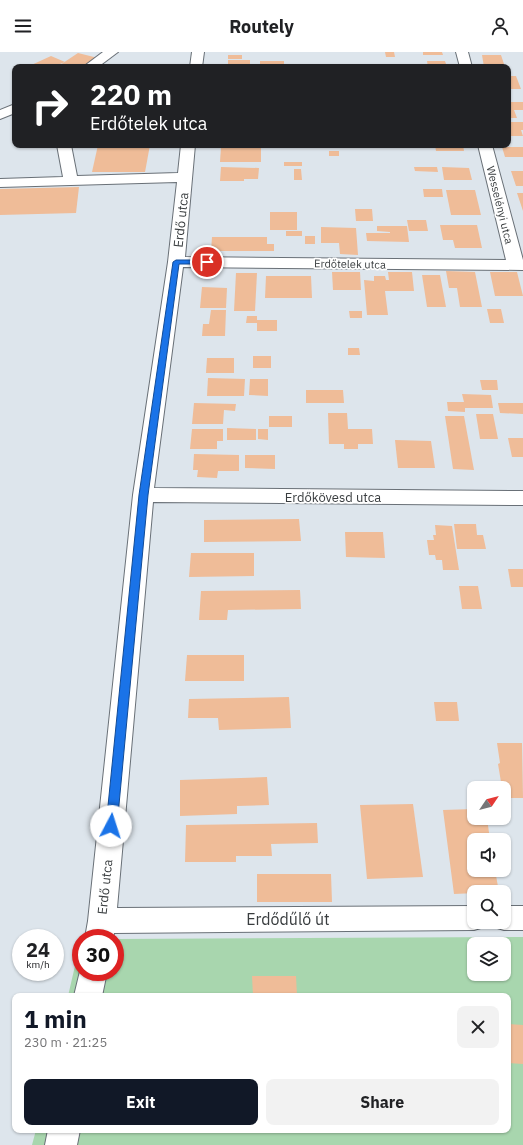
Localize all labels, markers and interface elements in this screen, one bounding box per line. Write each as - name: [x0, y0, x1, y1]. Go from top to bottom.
- icon: menu: [12, 15, 34, 37]
- text: Routely: [229, 15, 294, 38]
- icon: person: [489, 15, 511, 37]
- text: 220 m: [90, 76, 172, 113]
- icon: right: [24, 80, 76, 132]
- text: Erdőtelek utca: [90, 112, 207, 135]
- street label: Wesselényi utca: [484, 165, 516, 246]
- street label: Erdő utca: [170, 191, 192, 249]
- pin: [190, 245, 224, 279]
- icon: arrive: [196, 251, 218, 273]
- street label: Erdőtelek utca: [314, 256, 386, 272]
- street label: Erdőkövesd utca: [285, 489, 381, 506]
- north arrow: [467, 781, 511, 825]
- map controls: [467, 781, 511, 981]
- position arrow: [90, 805, 132, 847]
- button: sound: [467, 833, 511, 877]
- street label: Erdő utca: [94, 858, 116, 916]
- button: search: [467, 885, 511, 929]
- street label: Erdődűlő út: [246, 909, 330, 929]
- speed limit sign: 30: [72, 929, 124, 981]
- text: 24: [26, 936, 50, 963]
- button: layers: [467, 937, 511, 981]
- text: km/h: [26, 958, 50, 971]
- text: 1 min: [24, 1003, 87, 1035]
- button: close: [457, 1006, 499, 1048]
- text: 230 m · 21:25: [24, 1034, 107, 1051]
- button: Exit: [24, 1079, 258, 1125]
- button: Share: [266, 1079, 499, 1125]

